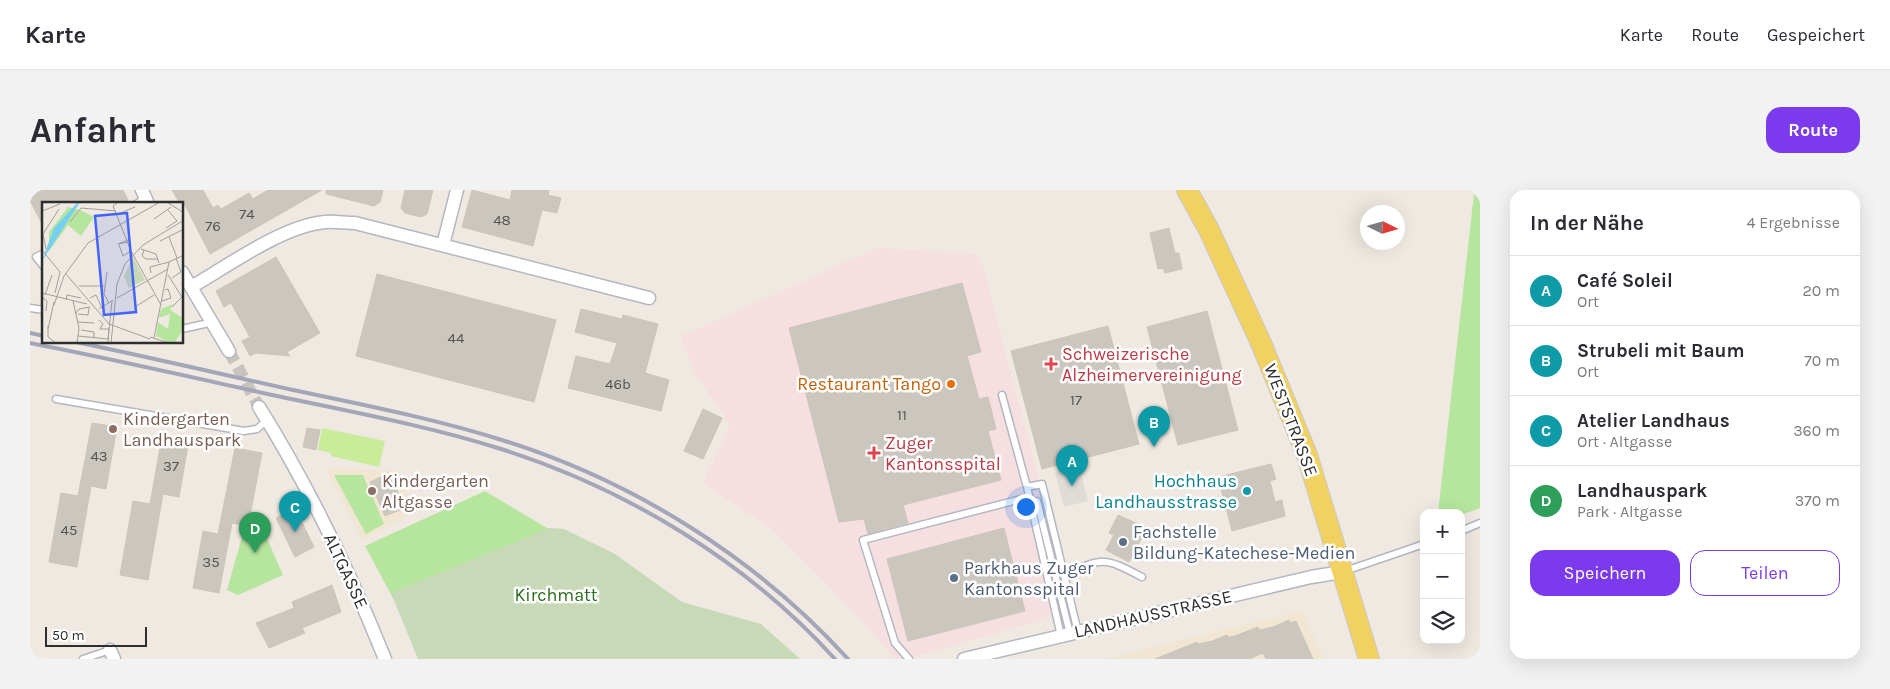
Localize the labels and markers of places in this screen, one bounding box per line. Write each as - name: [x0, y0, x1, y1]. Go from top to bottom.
- place label: Schweizerische Alzheimervereinigung: [1062, 343, 1242, 386]
- marker: Schweizerische Alzheimervereinigung: [1044, 357, 1058, 371]
- place label: Restaurant Tango: [797, 373, 941, 395]
- marker: Restaurant Tango: [945, 378, 957, 390]
- pin: B: [1138, 406, 1170, 447]
- place label: Kindergarten Landhauspark: [123, 408, 241, 451]
- marker: Kindergarten Landhauspark: [107, 423, 119, 435]
- place label: Zuger Kantonsspital: [885, 432, 1001, 475]
- pin: A: [1056, 445, 1088, 486]
- marker: Zuger Kantonsspital: [867, 446, 881, 460]
- place label: Kindergarten Altgasse: [382, 470, 489, 513]
- place label: Hochhaus Landhausstrasse: [1095, 470, 1237, 513]
- marker: Kindergarten Altgasse: [366, 485, 378, 497]
- marker: Hochhaus Landhausstrasse: [1241, 485, 1253, 497]
- pin: C: [279, 491, 311, 532]
- pin: D: [239, 512, 271, 553]
- place label: Fachstelle Bildung-Katechese-Medien: [1133, 521, 1355, 564]
- marker: Fachstelle Bildung-Katechese-Medien: [1117, 536, 1129, 548]
- place label: Parkhaus Zuger Kantonsspital: [964, 557, 1094, 600]
- marker: Parkhaus Zuger Kantonsspital: [948, 572, 960, 584]

